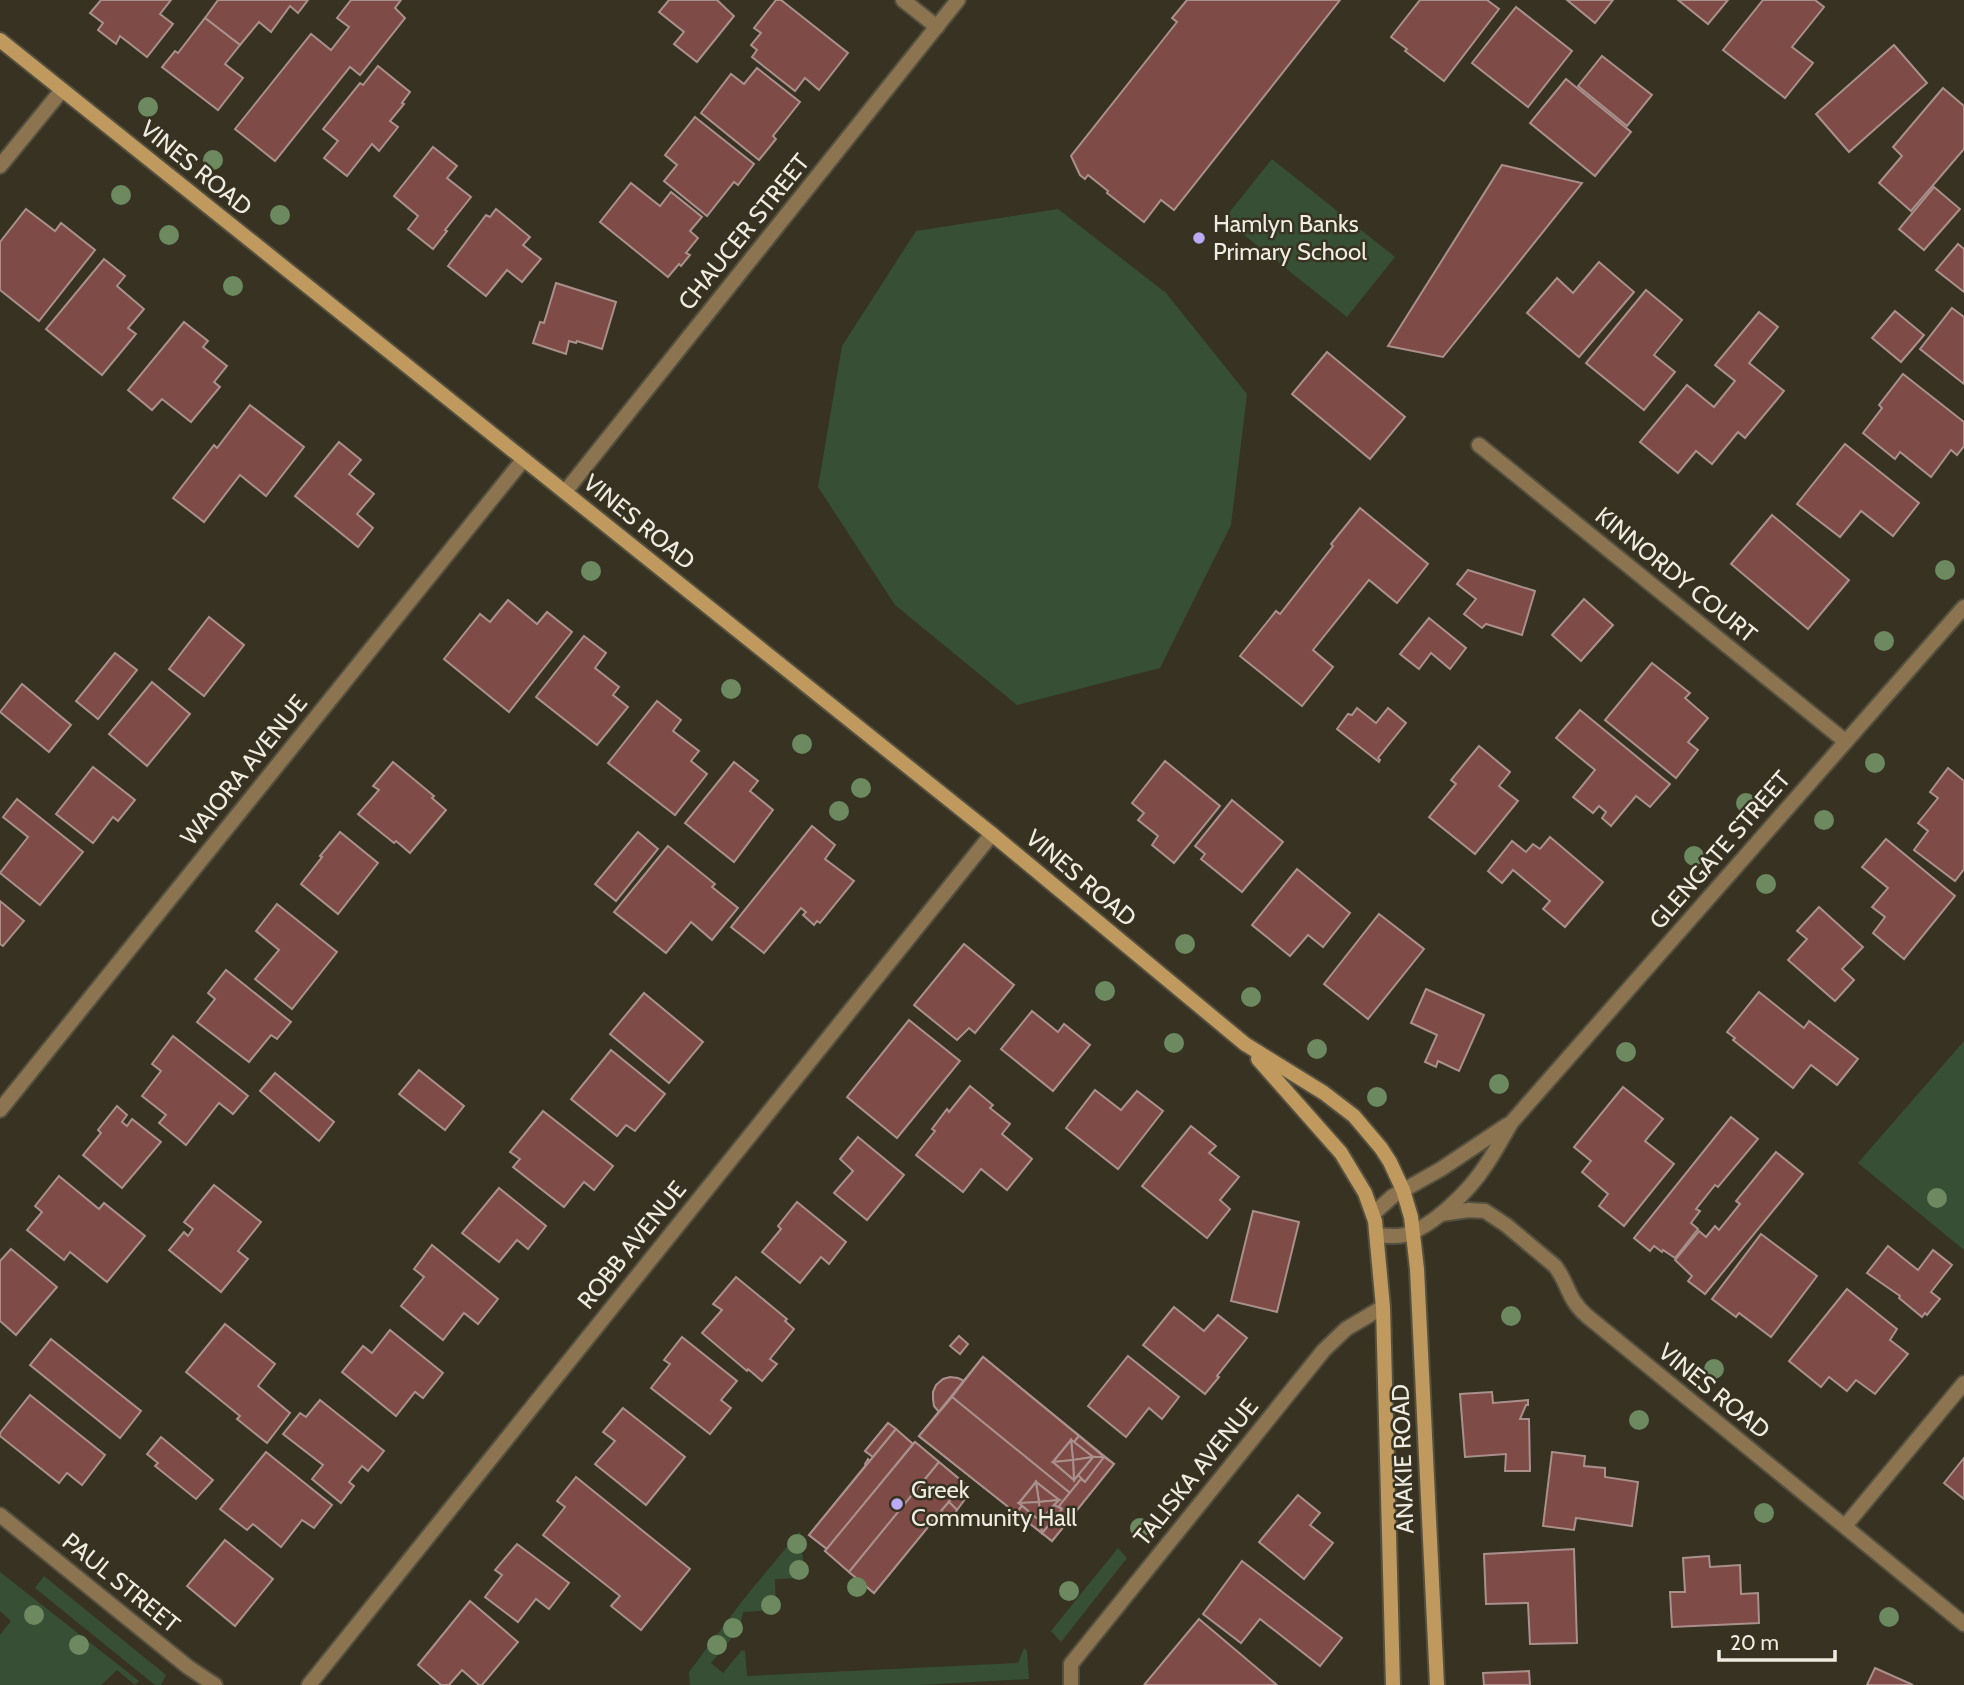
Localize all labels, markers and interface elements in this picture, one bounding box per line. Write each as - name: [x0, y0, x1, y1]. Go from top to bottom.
- street label: VINES ROAD: [135, 114, 258, 221]
- street label: CHAUCER STREET: [672, 148, 815, 315]
- place label: Hamlyn Banks Primary School: [1213, 209, 1367, 266]
- marker: Hamlyn Banks Primary School: [1191, 230, 1207, 246]
- street label: VINES ROAD: [578, 468, 701, 575]
- street label: KINNORDY COURT: [1590, 501, 1763, 649]
- street label: WAIORA AVENUE: [174, 689, 313, 851]
- street label: GLENGATE STREET: [1643, 764, 1796, 935]
- street label: VINES ROAD: [1020, 823, 1142, 932]
- street label: ROBB AVENUE: [571, 1175, 692, 1314]
- street label: VINES ROAD: [1653, 1337, 1776, 1444]
- street label: ANAKIE ROAD: [1385, 1384, 1420, 1534]
- street label: TALISKA AVENUE: [1127, 1392, 1264, 1551]
- place label: Greek Community Hall: [911, 1475, 1077, 1532]
- marker: Greek Community Hall: [889, 1496, 905, 1512]
- street label: PAUL STREET: [57, 1526, 186, 1639]
- scale bar: [1719, 1618, 1834, 1662]
- text: 20 m: [1730, 1630, 1779, 1655]

